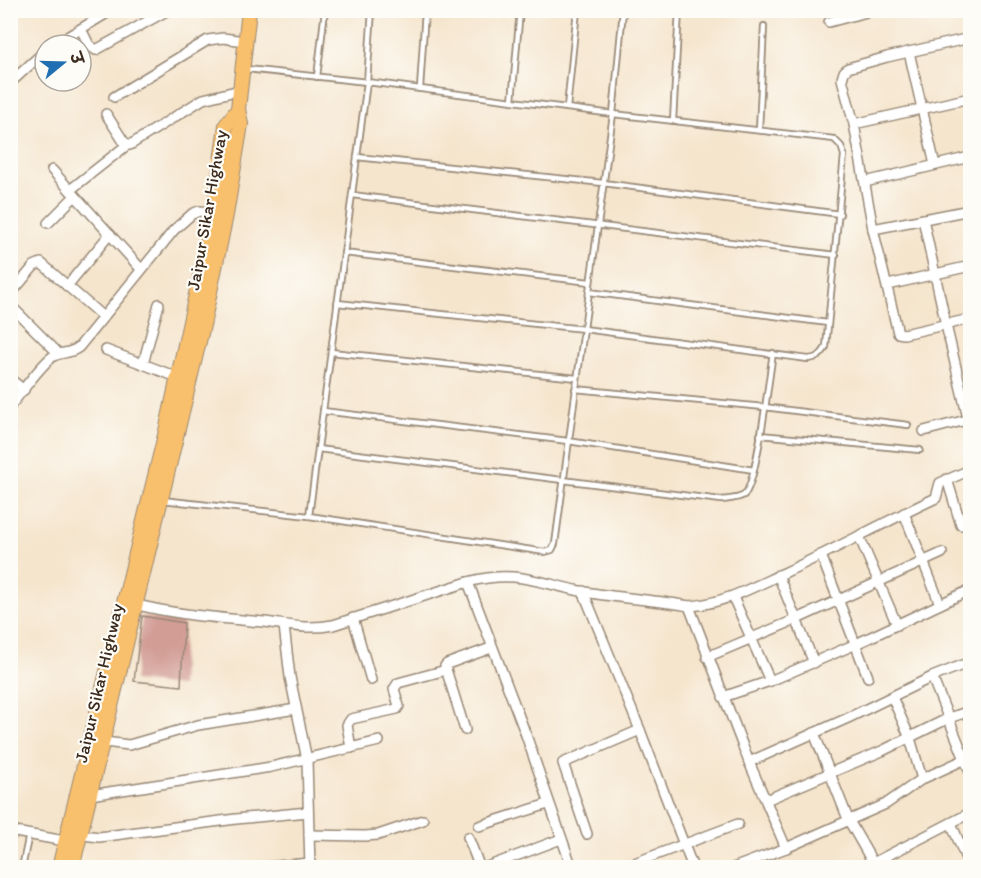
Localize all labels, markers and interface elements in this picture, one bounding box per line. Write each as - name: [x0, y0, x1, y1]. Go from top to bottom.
- north arrow: [33, 33, 93, 93]
- text: उ: [65, 48, 88, 68]
- street label: Jaipur Sikar Highway: [182, 127, 232, 292]
- street label: Jaipur Sikar Highway: [70, 601, 128, 765]

